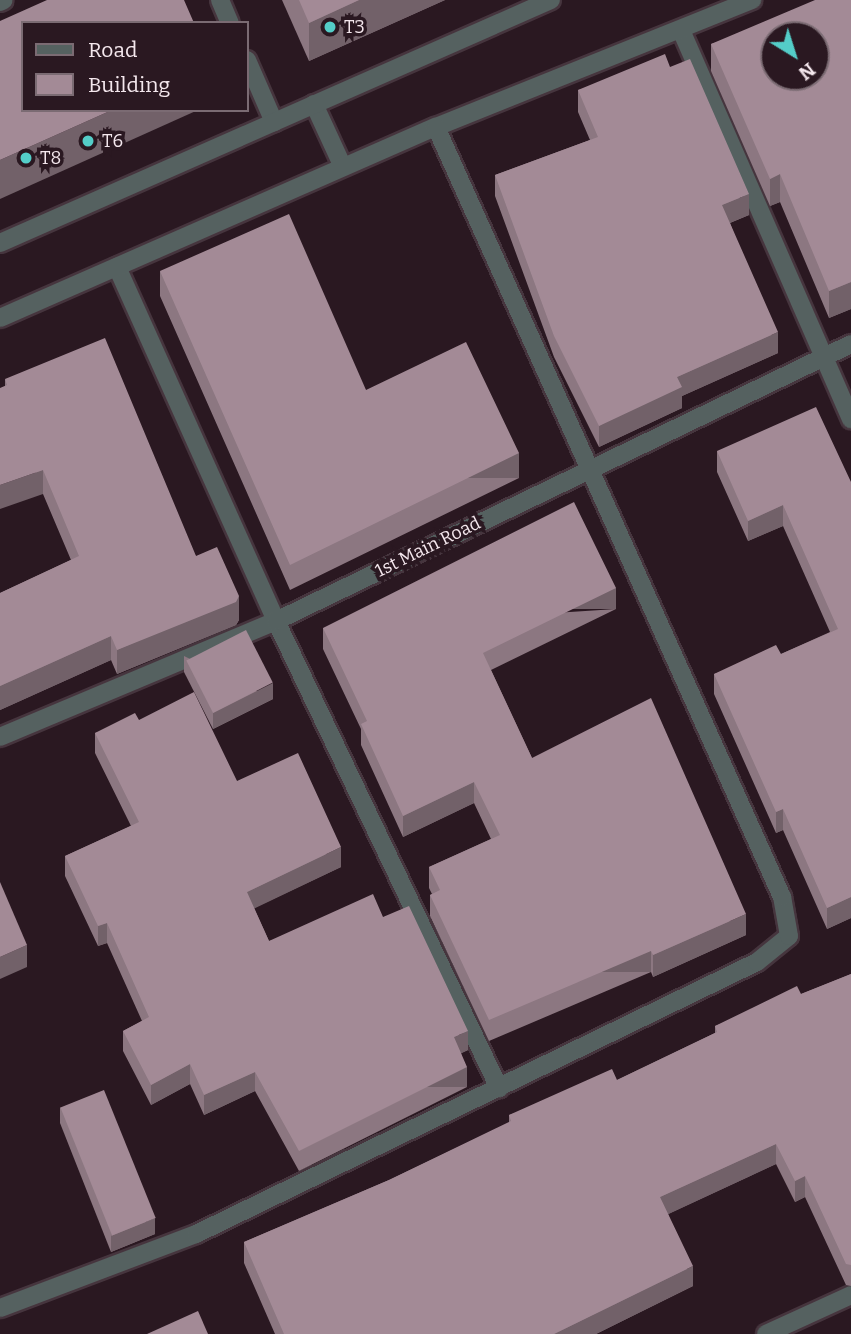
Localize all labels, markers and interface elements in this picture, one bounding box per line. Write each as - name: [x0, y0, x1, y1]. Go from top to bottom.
- place label: T3: [344, 16, 365, 38]
- marker: T3: [322, 19, 338, 35]
- legend: [21, 21, 248, 112]
- north arrow: [760, 21, 830, 91]
- text: Road: [88, 37, 137, 63]
- text: N: [794, 58, 820, 85]
- text: Building: [88, 72, 170, 98]
- place label: T6: [102, 130, 123, 152]
- marker: T6: [80, 133, 96, 149]
- place label: T8: [40, 147, 61, 169]
- marker: T8: [18, 150, 34, 166]
- street label: 1st Main Road: [372, 512, 484, 582]

